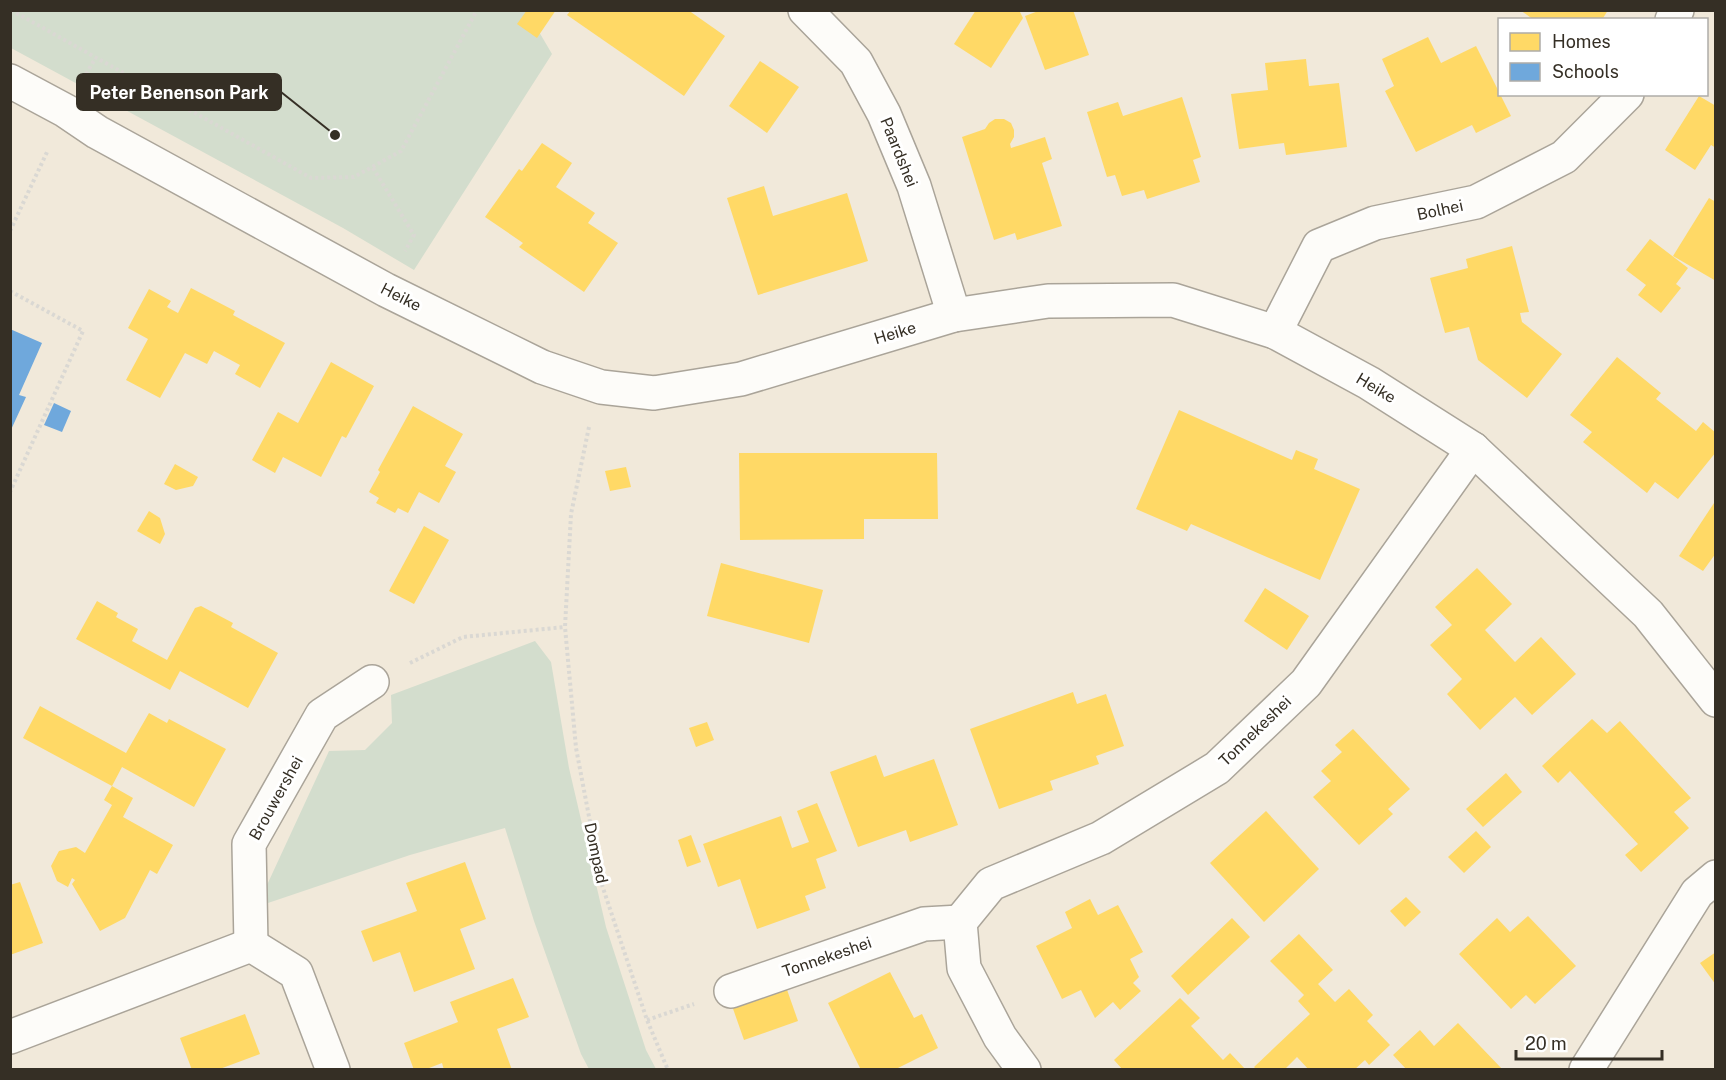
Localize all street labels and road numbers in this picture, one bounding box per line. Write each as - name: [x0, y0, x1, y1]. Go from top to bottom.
- street label: Paardshei: [876, 114, 922, 190]
- street label: Bolhei: [1415, 196, 1465, 224]
- street label: Heike: [378, 279, 424, 315]
- street label: Heike: [872, 318, 918, 348]
- street label: Heike: [1353, 369, 1399, 407]
- street label: Tonnekeshei: [1215, 692, 1295, 770]
- street label: Brouwershei: [245, 753, 307, 843]
- street label: Dompad: [580, 821, 612, 885]
- street label: Tonnekeshei: [780, 933, 874, 981]

